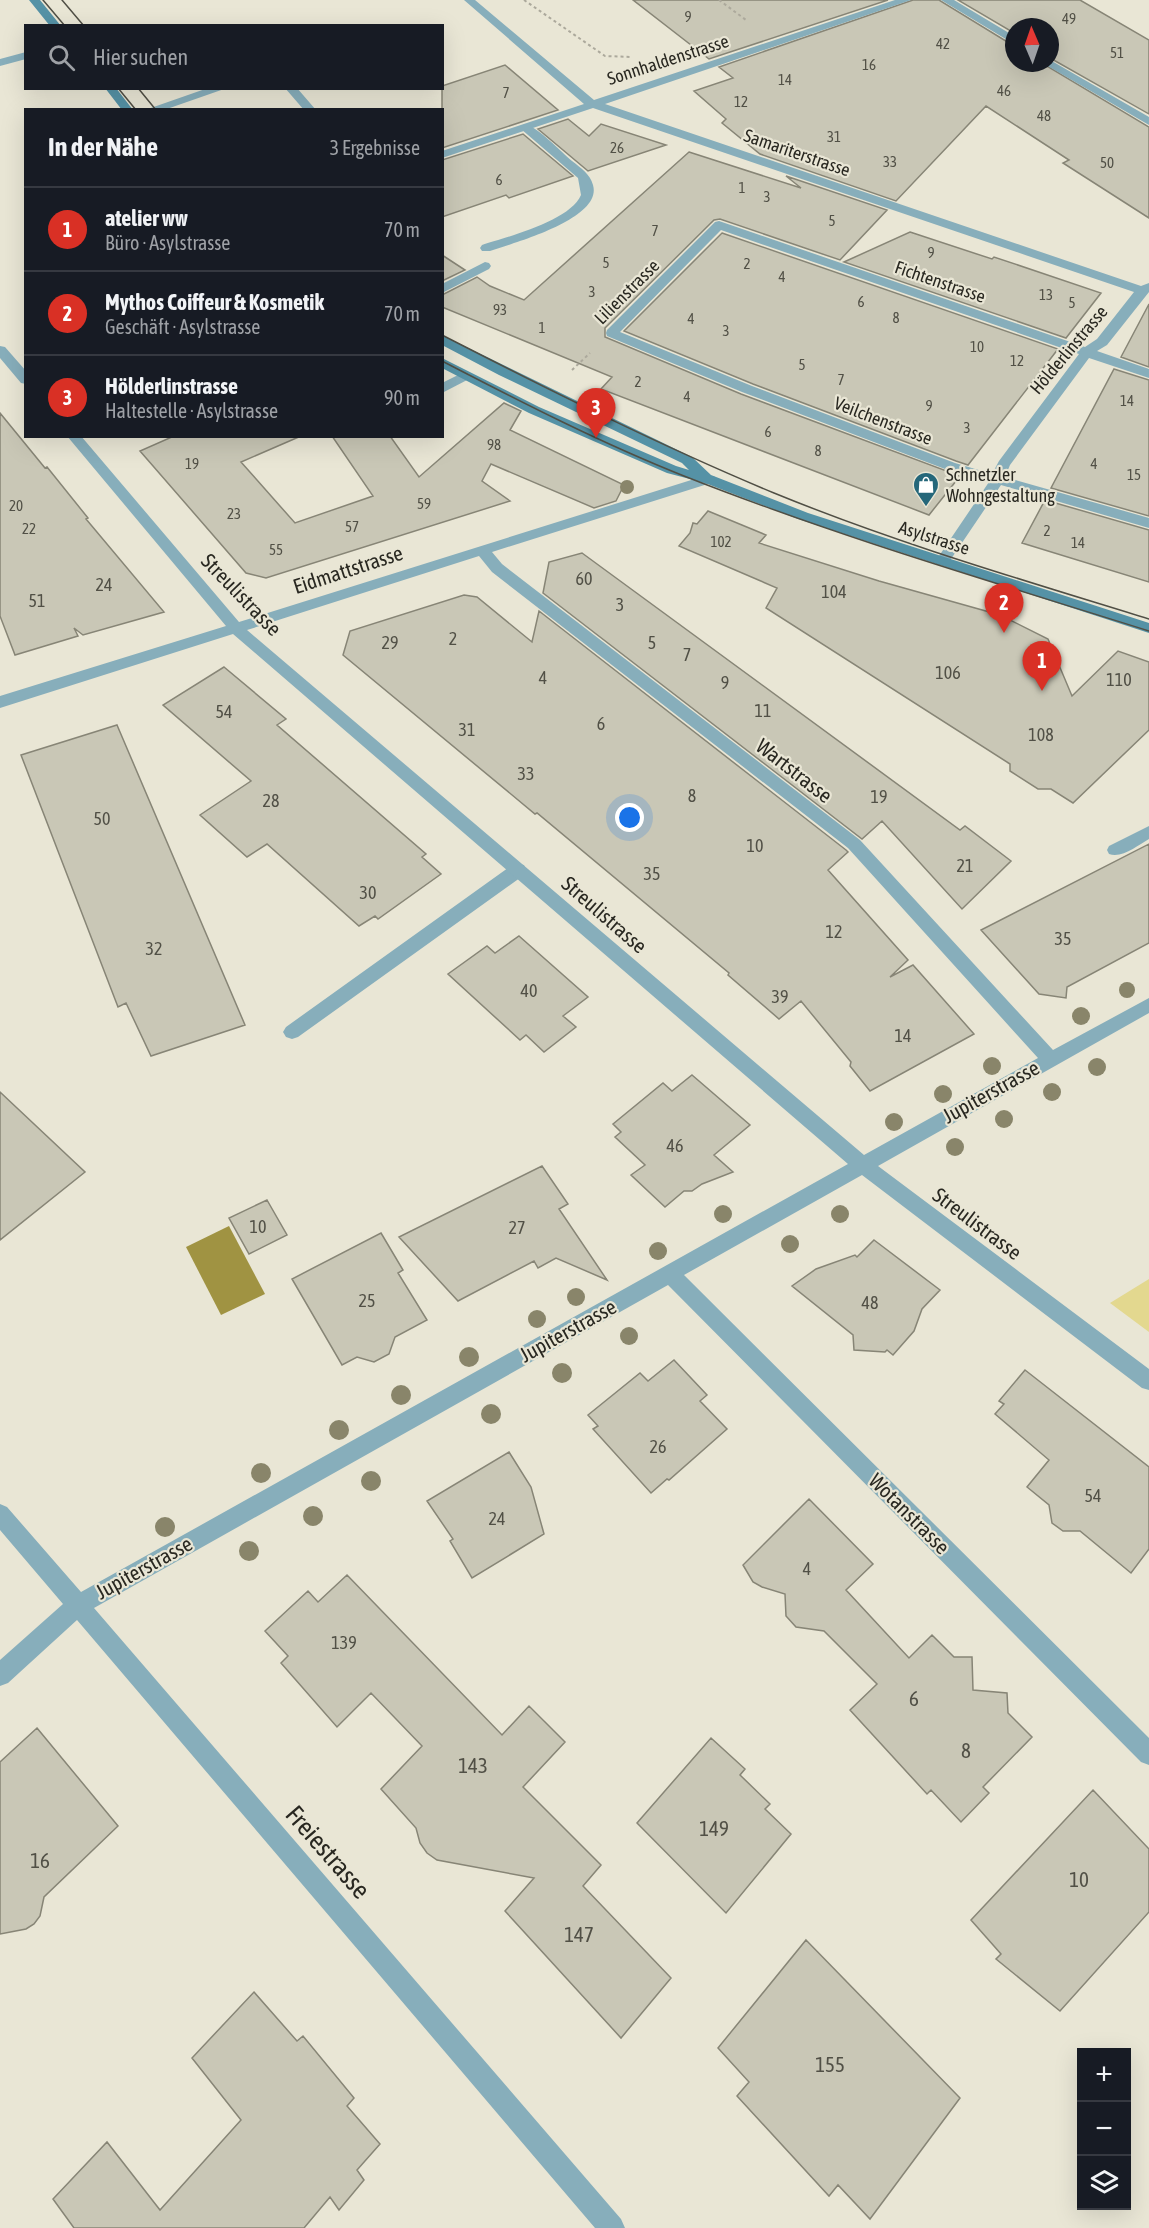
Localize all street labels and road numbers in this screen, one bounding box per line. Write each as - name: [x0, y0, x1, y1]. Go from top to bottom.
- street label: Sonnhaldenstrasse: [605, 30, 731, 89]
- street label: Samariterstrasse: [741, 125, 853, 181]
- street label: Lilienstrasse: [590, 255, 663, 328]
- street label: Fichtenstrasse: [892, 256, 988, 307]
- street label: Hölderlinstrasse: [1026, 301, 1112, 398]
- street label: Veilchenstrasse: [831, 392, 935, 449]
- street label: Asylstrasse: [896, 516, 972, 559]
- street label: Eidmattstrasse: [290, 540, 406, 598]
- street label: Streulistrasse: [197, 548, 287, 640]
- street label: Wartstrasse: [752, 733, 837, 807]
- street label: Streulistrasse: [557, 871, 652, 958]
- street label: Jupiterstrasse: [938, 1055, 1043, 1127]
- street label: Streulistrasse: [929, 1182, 1027, 1264]
- street label: Jupiterstrasse: [515, 1294, 620, 1366]
- street label: Wotanstrasse: [865, 1468, 955, 1558]
- street label: Jupiterstrasse: [91, 1531, 196, 1603]
- street label: Freiestrasse: [280, 1799, 376, 1905]

